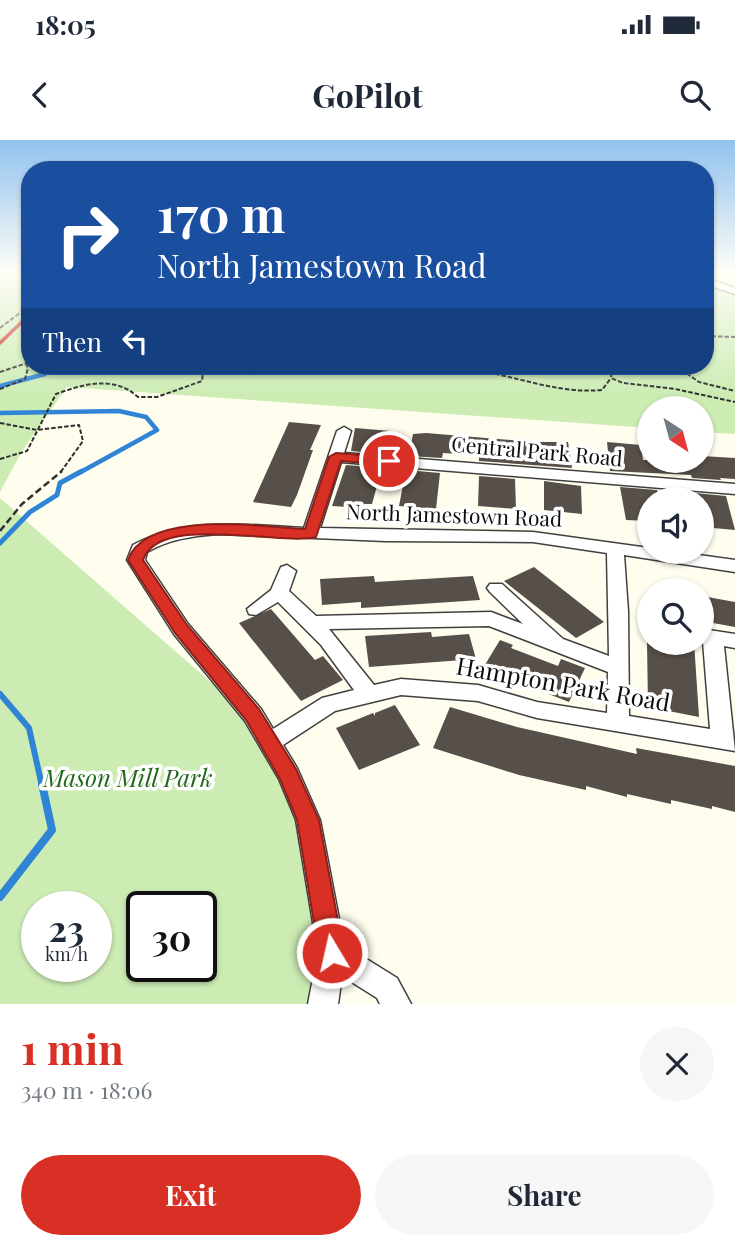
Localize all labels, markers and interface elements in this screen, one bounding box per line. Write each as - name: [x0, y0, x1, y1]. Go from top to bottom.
- text: 18:05: [35, 7, 96, 42]
- text: GoPilot: [312, 73, 423, 116]
- icon: back: [21, 76, 59, 114]
- icon: search: [676, 76, 714, 114]
- text: 170 m: [157, 180, 285, 245]
- icon: right: [42, 189, 133, 280]
- text: North Jamestown Road: [157, 243, 487, 286]
- icon: left: [116, 322, 154, 360]
- text: Then: [42, 324, 102, 359]
- north arrow: [637, 396, 714, 472]
- map controls: [637, 396, 714, 655]
- street label: Central Park Road: [450, 429, 624, 471]
- pin: [359, 431, 419, 491]
- icon: arrive: [370, 442, 408, 480]
- button: sound: [637, 487, 714, 564]
- street label: North Jamestown Road: [345, 496, 563, 532]
- button: search: [637, 578, 714, 655]
- street label: Hampton Park Road: [454, 648, 673, 718]
- park label: Mason Mill Park: [42, 761, 213, 793]
- speed limit sign: 30: [126, 891, 217, 982]
- text: 23: [49, 904, 84, 951]
- position arrow: [295, 916, 369, 990]
- text: km/h: [45, 942, 88, 966]
- text: 1 min: [21, 1020, 124, 1076]
- button: close: [640, 1027, 714, 1101]
- text: 340 m · 18:06: [21, 1074, 153, 1105]
- button: Exit: [21, 1155, 361, 1235]
- button: Share: [375, 1155, 714, 1235]

